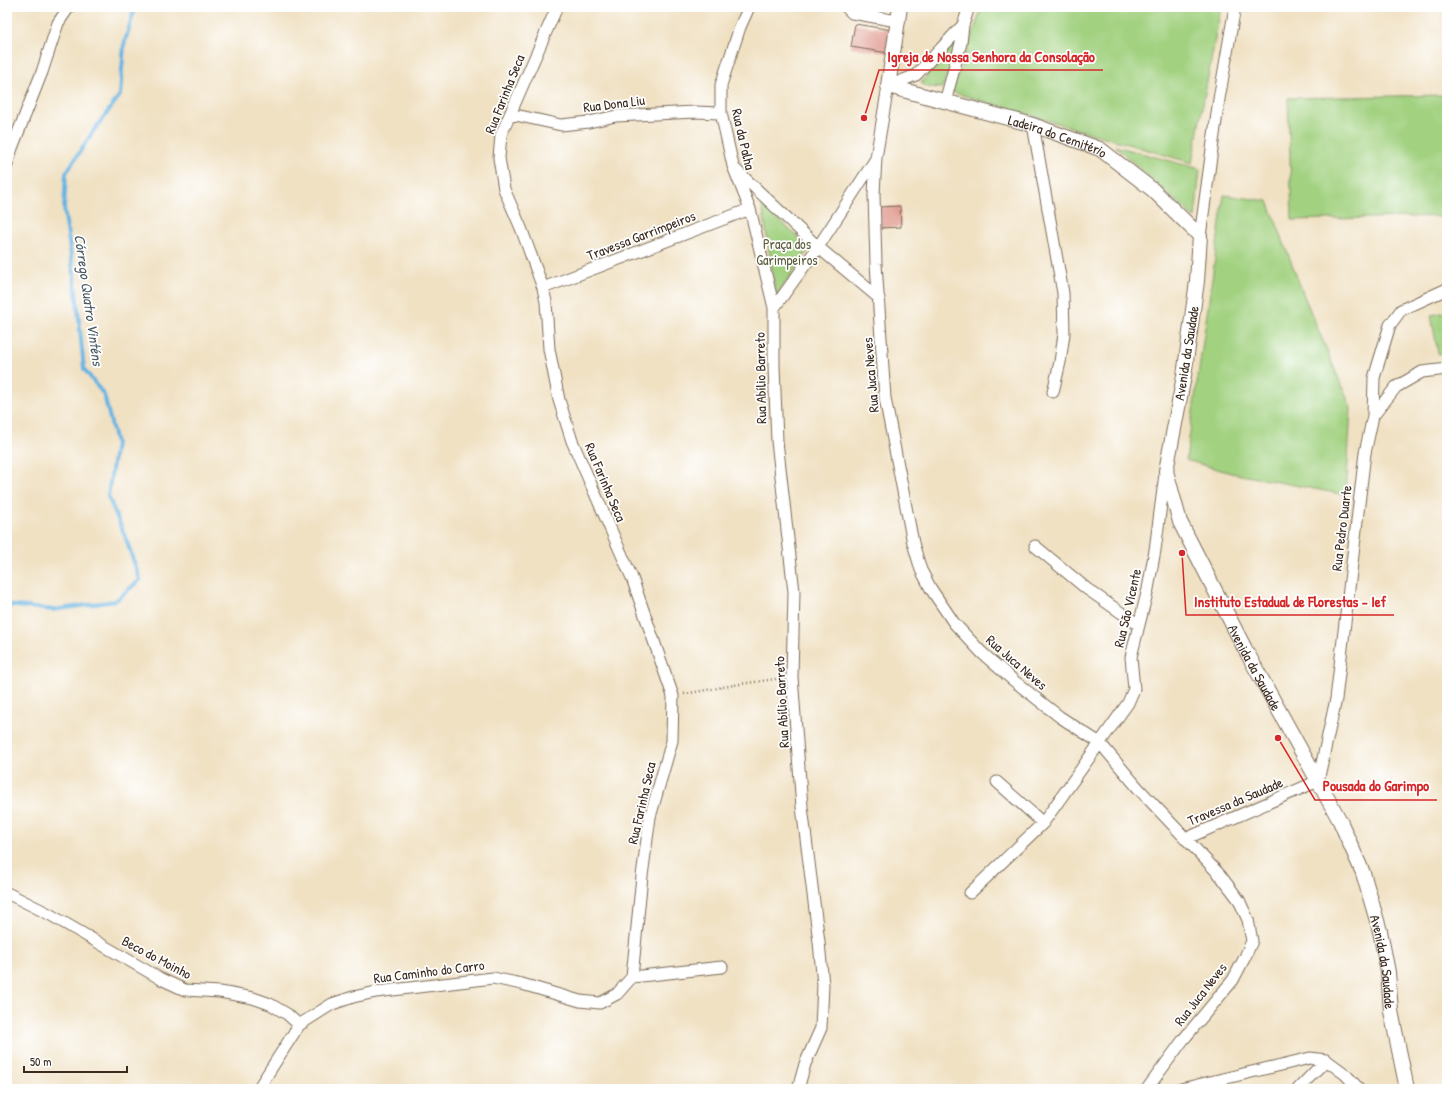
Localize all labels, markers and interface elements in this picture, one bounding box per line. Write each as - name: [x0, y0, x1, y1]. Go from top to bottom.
- callout: Igreja de Nossa Senhora da Consolação: [879, 43, 1103, 70]
- text: Igreja de Nossa Senhora da Consolação: [887, 46, 1095, 68]
- street label: Rua Farinha Seca: [480, 51, 529, 136]
- street label: Rua Dona Liu: [582, 90, 646, 116]
- street label: Rua da Palha: [728, 107, 760, 172]
- street label: Ladeira do Cemitério: [1006, 109, 1112, 161]
- street label: Travessa Garrimpeiros: [584, 206, 698, 265]
- water label: Córrego Quatro Vinténs: [69, 233, 109, 368]
- park label: Praça dos Garimpeiros: [756, 234, 818, 270]
- street label: Avenida da Saudade: [1169, 304, 1203, 402]
- street label: Rua Abílio Barreto: [750, 332, 770, 424]
- street label: Rua Juca Neves: [857, 337, 883, 413]
- street label: Rua Farinha Seca: [581, 440, 631, 525]
- street label: Rua Pedro Duarte: [1326, 484, 1356, 572]
- street label: Rua São Vicente: [1109, 566, 1145, 649]
- callout: Instituto Estadual de Florestas - Ief: [1186, 588, 1394, 615]
- text: Instituto Estadual de Florestas - Ief: [1194, 591, 1387, 612]
- street label: Avenida da Saudade: [1224, 621, 1287, 714]
- street label: Rua Juca Neves: [982, 630, 1052, 694]
- street label: Rua Abílio Barreto: [769, 655, 793, 748]
- street label: Rua Farinha Seca: [622, 760, 660, 846]
- street label: Travessa da Saudade: [1184, 772, 1286, 830]
- callout: Pousada do Garimpo: [1315, 773, 1437, 800]
- text: Pousada do Garimpo: [1323, 775, 1429, 797]
- street label: Avenida da Saudade: [1366, 912, 1400, 1010]
- street label: Beco do Moinho: [119, 931, 195, 983]
- street label: Rua Caminho do Carro: [373, 955, 486, 987]
- street label: Rua Juca Neves: [1169, 959, 1231, 1029]
- scale bar: [24, 1048, 127, 1074]
- text: 50 m: [30, 1053, 51, 1070]

